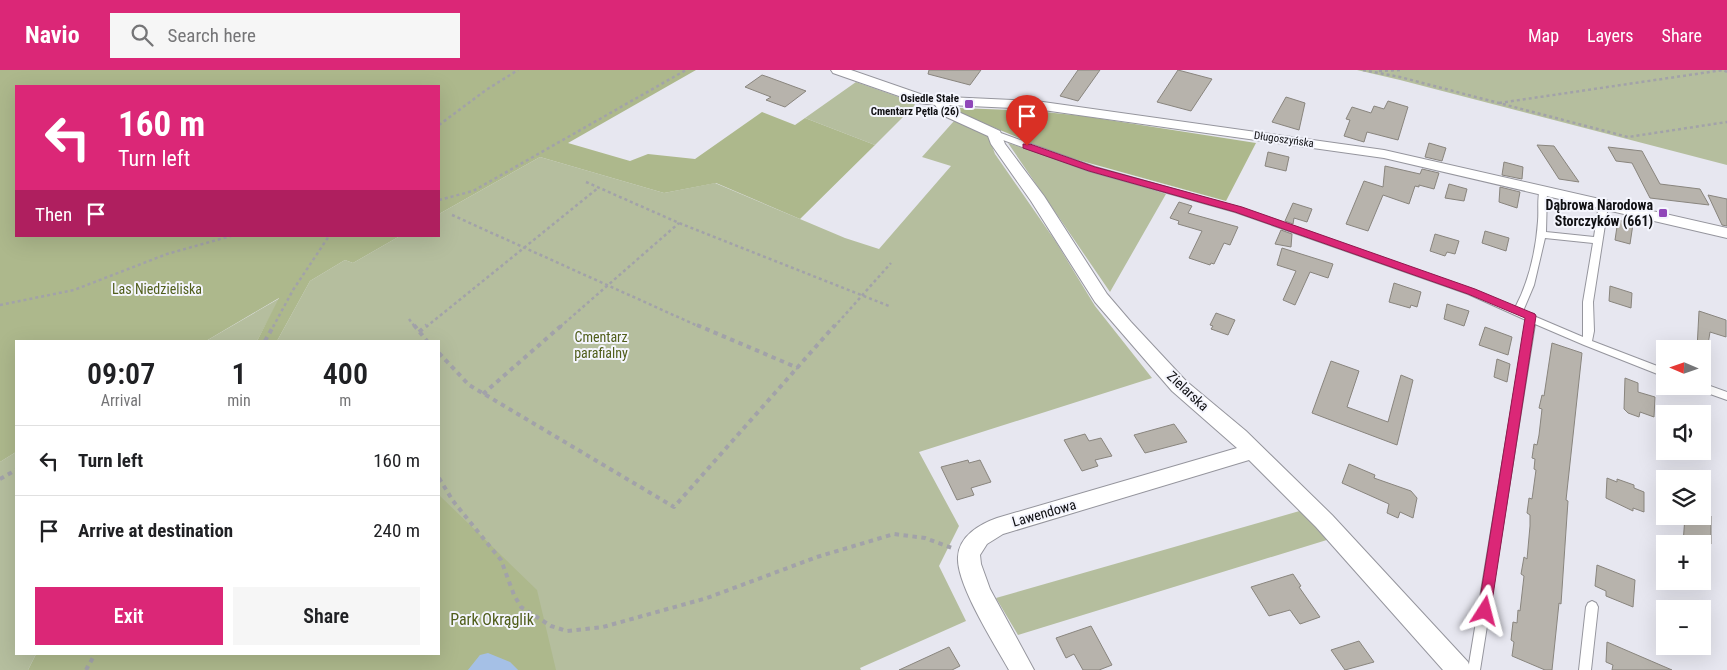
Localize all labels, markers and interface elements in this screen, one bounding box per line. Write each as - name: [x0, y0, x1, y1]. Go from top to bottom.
- search box: [110, 13, 460, 58]
- text: Navio: [25, 21, 80, 49]
- icon: search: [128, 21, 156, 49]
- text: Search here: [168, 24, 256, 47]
- text: Map: [1528, 25, 1559, 46]
- text: Layers: [1587, 25, 1634, 46]
- text: Share: [1662, 25, 1702, 46]
- place label: Osiedle Stałe Cmentarz Pętla (26): [871, 92, 959, 118]
- pin: [1006, 95, 1048, 146]
- marker: Osiedle Stałe Cmentarz Pętla (26): [963, 98, 975, 110]
- icon: arrive: [1013, 102, 1041, 130]
- text: 160 m: [118, 104, 205, 145]
- icon: left: [35, 105, 100, 170]
- street label: Długoszyńska: [1253, 129, 1315, 150]
- text: Turn left: [118, 146, 190, 171]
- place label: Dąbrowa Narodowa Storczyków (661): [1546, 197, 1653, 230]
- icon: arrive: [82, 200, 110, 228]
- text: Then: [35, 203, 72, 226]
- marker: Dąbrowa Narodowa Storczyków (661): [1657, 207, 1669, 219]
- park label: Las Niedzieliska: [112, 281, 202, 297]
- park label: Cmentarz parafialny: [574, 329, 628, 361]
- north arrow: [1656, 340, 1711, 395]
- map controls: [1656, 340, 1711, 655]
- text: 09:07: [87, 356, 155, 391]
- text: 1: [231, 356, 247, 391]
- text: 400: [323, 356, 368, 391]
- street label: Zielarska: [1164, 368, 1212, 414]
- text: Arrival: [101, 391, 141, 410]
- text: min: [227, 391, 251, 410]
- text: m: [339, 391, 351, 410]
- button: sound: [1656, 405, 1711, 460]
- icon: left: [35, 447, 63, 475]
- text: Turn left: [78, 449, 143, 472]
- text: 160 m: [373, 449, 420, 472]
- button: layers: [1656, 470, 1711, 525]
- street label: Lawendowa: [1010, 496, 1078, 530]
- icon: arrive: [35, 517, 63, 545]
- text: Arrive at destination: [78, 519, 233, 542]
- text: 240 m: [373, 519, 420, 542]
- button: +: [1656, 535, 1711, 590]
- position arrow: [1458, 584, 1510, 636]
- button: Exit: [35, 587, 223, 645]
- button: Share: [233, 587, 420, 645]
- button: −: [1656, 600, 1711, 655]
- park label: Park Okrąglik: [450, 610, 535, 629]

